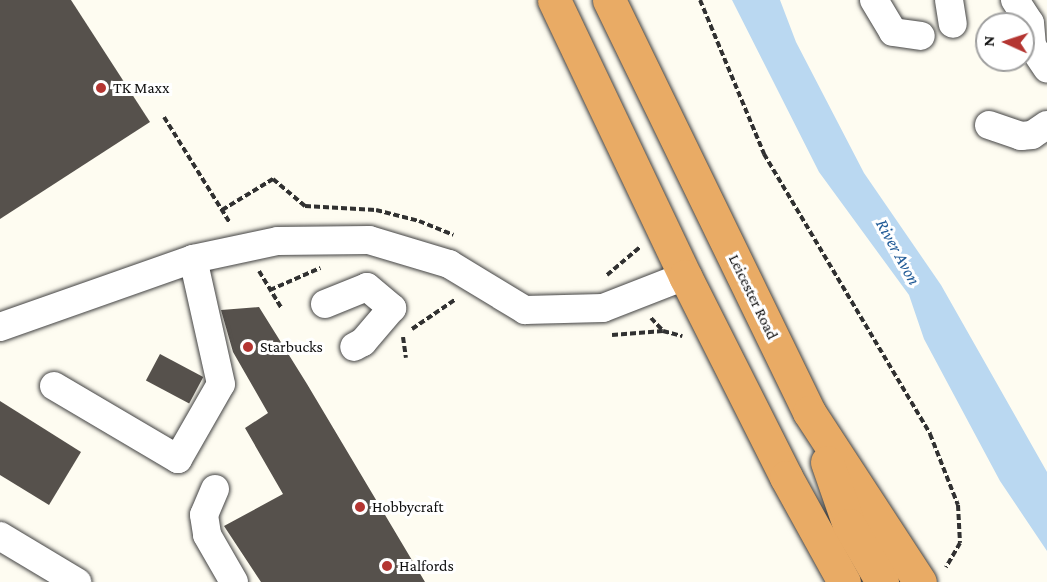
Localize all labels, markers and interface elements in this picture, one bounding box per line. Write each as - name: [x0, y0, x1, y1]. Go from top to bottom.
- north arrow: [975, 12, 1035, 72]
- text: N: [980, 35, 997, 47]
- place label: TK Maxx: [113, 78, 170, 98]
- marker: TK Maxx: [94, 81, 108, 95]
- water label: River Avon: [871, 215, 925, 289]
- street label: Leicester Road: [724, 251, 782, 343]
- place label: Starbucks: [260, 337, 323, 357]
- marker: Starbucks: [241, 340, 255, 354]
- place label: Hobbycraft: [372, 497, 444, 517]
- marker: Hobbycraft: [353, 500, 367, 514]
- place label: Halfords: [399, 556, 454, 576]
- marker: Halfords: [380, 559, 394, 573]

